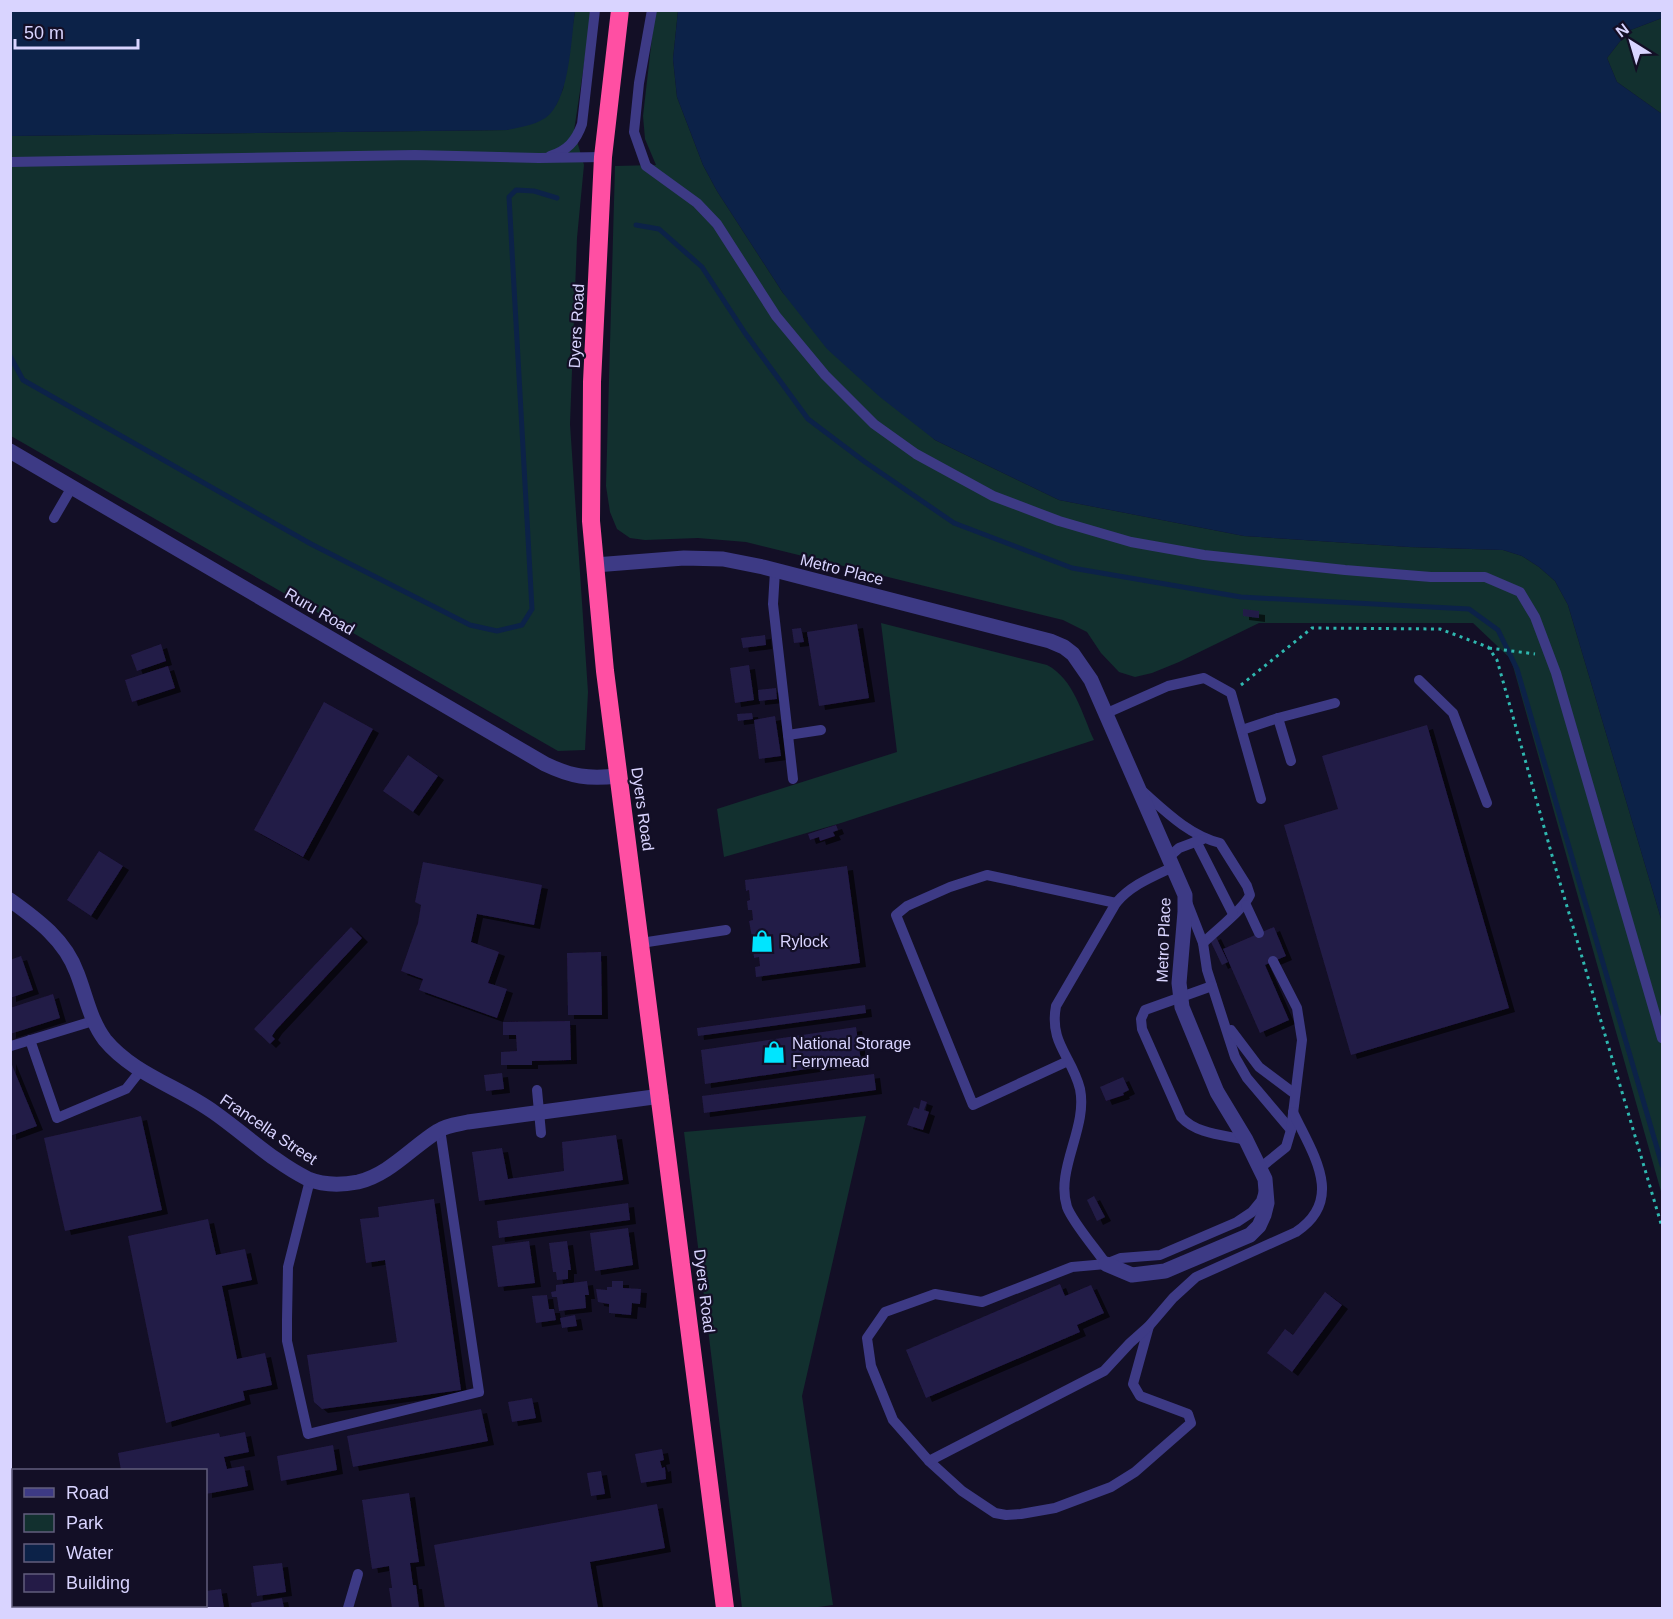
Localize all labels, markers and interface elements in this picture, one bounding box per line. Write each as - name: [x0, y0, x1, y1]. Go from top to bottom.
- scale bar: [15, 12, 138, 50]
- north arrow: [1601, 12, 1661, 72]
- text: N: [1613, 20, 1632, 41]
- text: 50 m: [24, 23, 64, 43]
- street label: Dyers Road: [566, 283, 587, 369]
- street label: Metro Place: [798, 551, 885, 588]
- street label: Ruru Road: [282, 585, 358, 638]
- street label: Dyers Road: [628, 766, 657, 852]
- street label: Metro Place: [1154, 897, 1173, 983]
- shop icon: Rylock: [749, 928, 775, 954]
- place label: Rylock: [780, 933, 829, 950]
- place label: National Storage Ferrymead: [792, 1035, 911, 1070]
- shop icon: National Storage Ferrymead: [761, 1039, 787, 1065]
- street label: Francella Street: [217, 1091, 321, 1168]
- street label: Dyers Road: [691, 1248, 718, 1334]
- legend: [12, 1469, 207, 1607]
- text: Road: [66, 1483, 109, 1503]
- text: Park: [66, 1513, 104, 1533]
- text: Water: [66, 1543, 113, 1563]
- text: Building: [66, 1573, 130, 1593]

